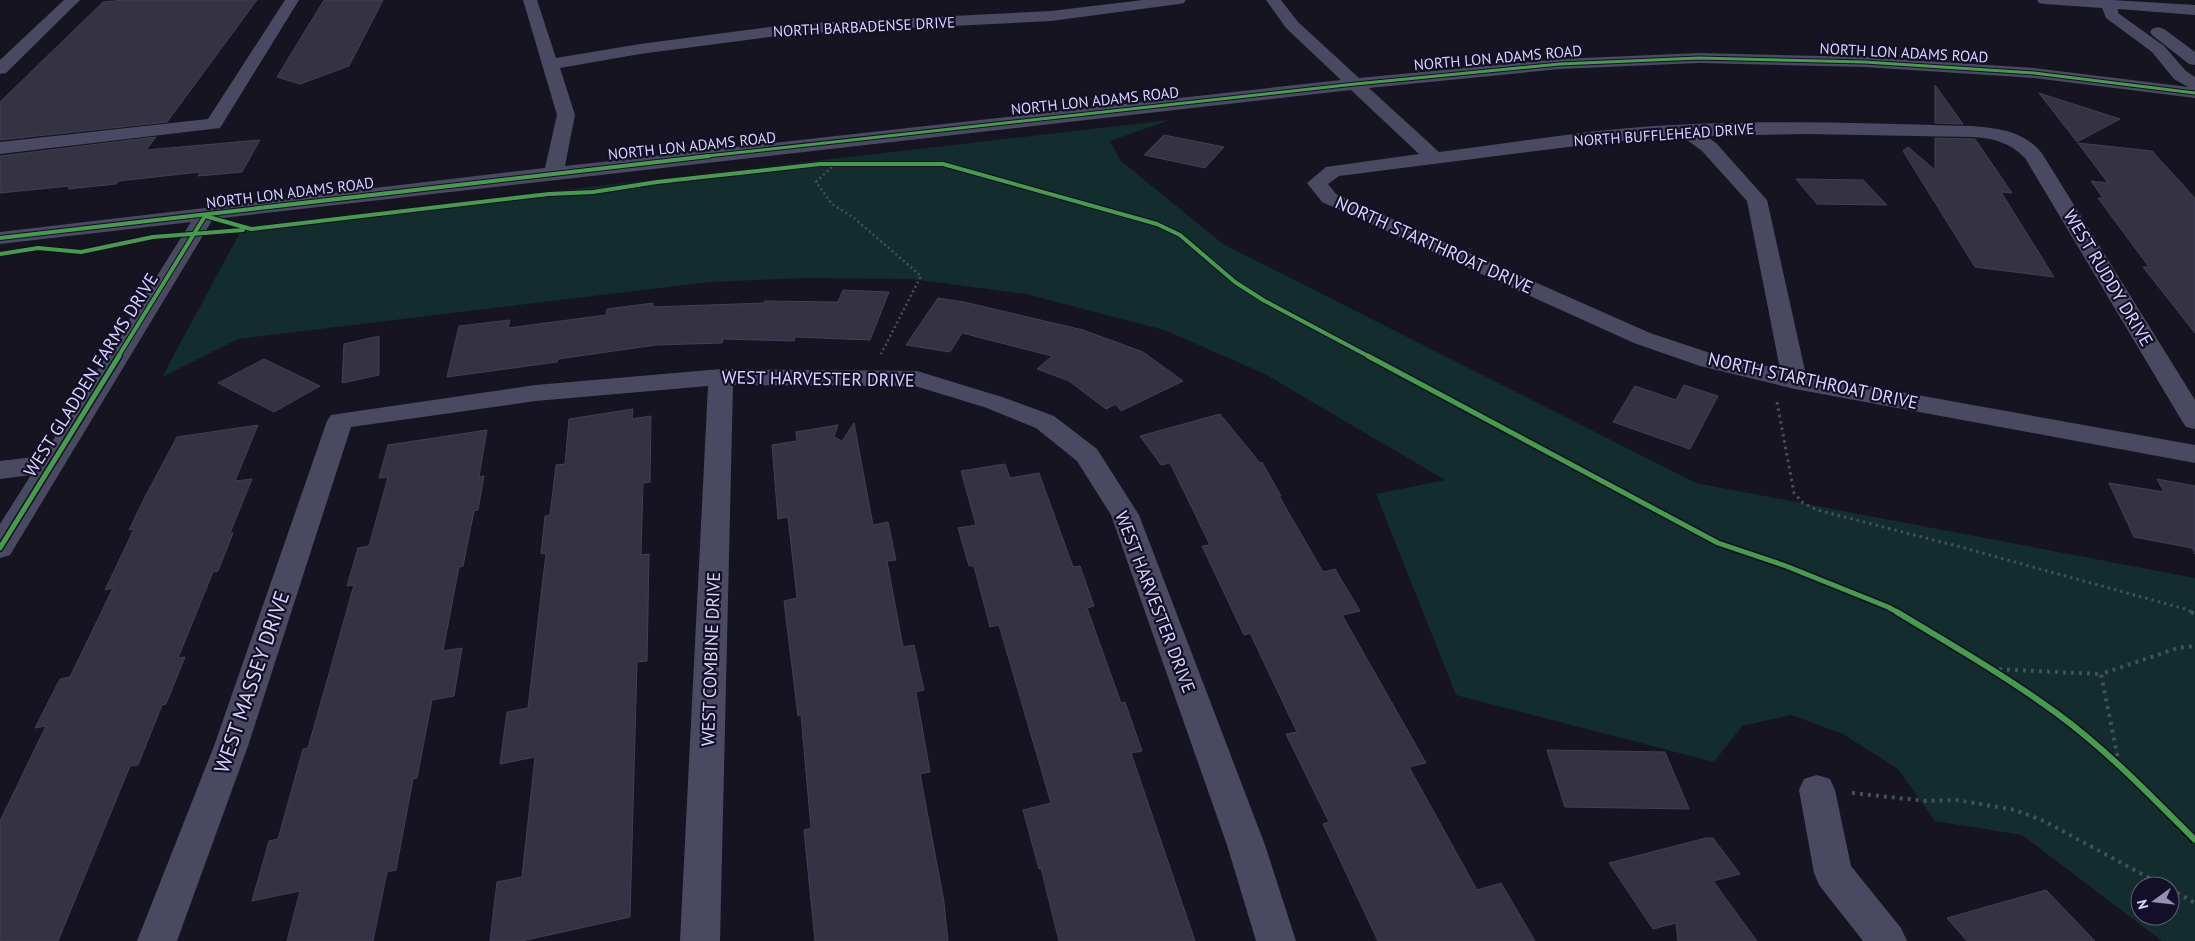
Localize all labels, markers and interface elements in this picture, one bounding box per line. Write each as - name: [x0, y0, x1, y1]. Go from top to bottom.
- street label: NORTH BARBADENSE DRIVE: [772, 12, 956, 41]
- street label: NORTH LON ADAMS ROAD: [1819, 39, 1989, 66]
- street label: NORTH LON ADAMS ROAD: [1413, 41, 1583, 74]
- street label: NORTH LON ADAMS ROAD: [1010, 82, 1180, 119]
- street label: NORTH BUFFLEHEAD DRIVE: [1573, 119, 1755, 150]
- street label: NORTH LON ADAMS ROAD: [607, 127, 777, 164]
- street label: NORTH LON ADAMS ROAD: [205, 173, 375, 212]
- street label: NORTH STARTHROAT DRIVE: [1332, 190, 1537, 299]
- street label: WEST RUDDY DRIVE: [2059, 205, 2158, 350]
- street label: WEST GLADDEN FARMS DRIVE: [18, 269, 163, 481]
- street label: NORTH STARTHROAT DRIVE: [1706, 347, 1920, 414]
- street label: WEST HARVESTER DRIVE: [721, 365, 915, 392]
- street label: WEST HARVESTER DRIVE: [1110, 508, 1201, 696]
- street label: WEST COMBINE DRIVE: [696, 571, 725, 747]
- street label: WEST MASSEY DRIVE: [208, 587, 295, 777]
- north arrow: [2130, 876, 2180, 926]
- text: N: [2133, 898, 2152, 911]

